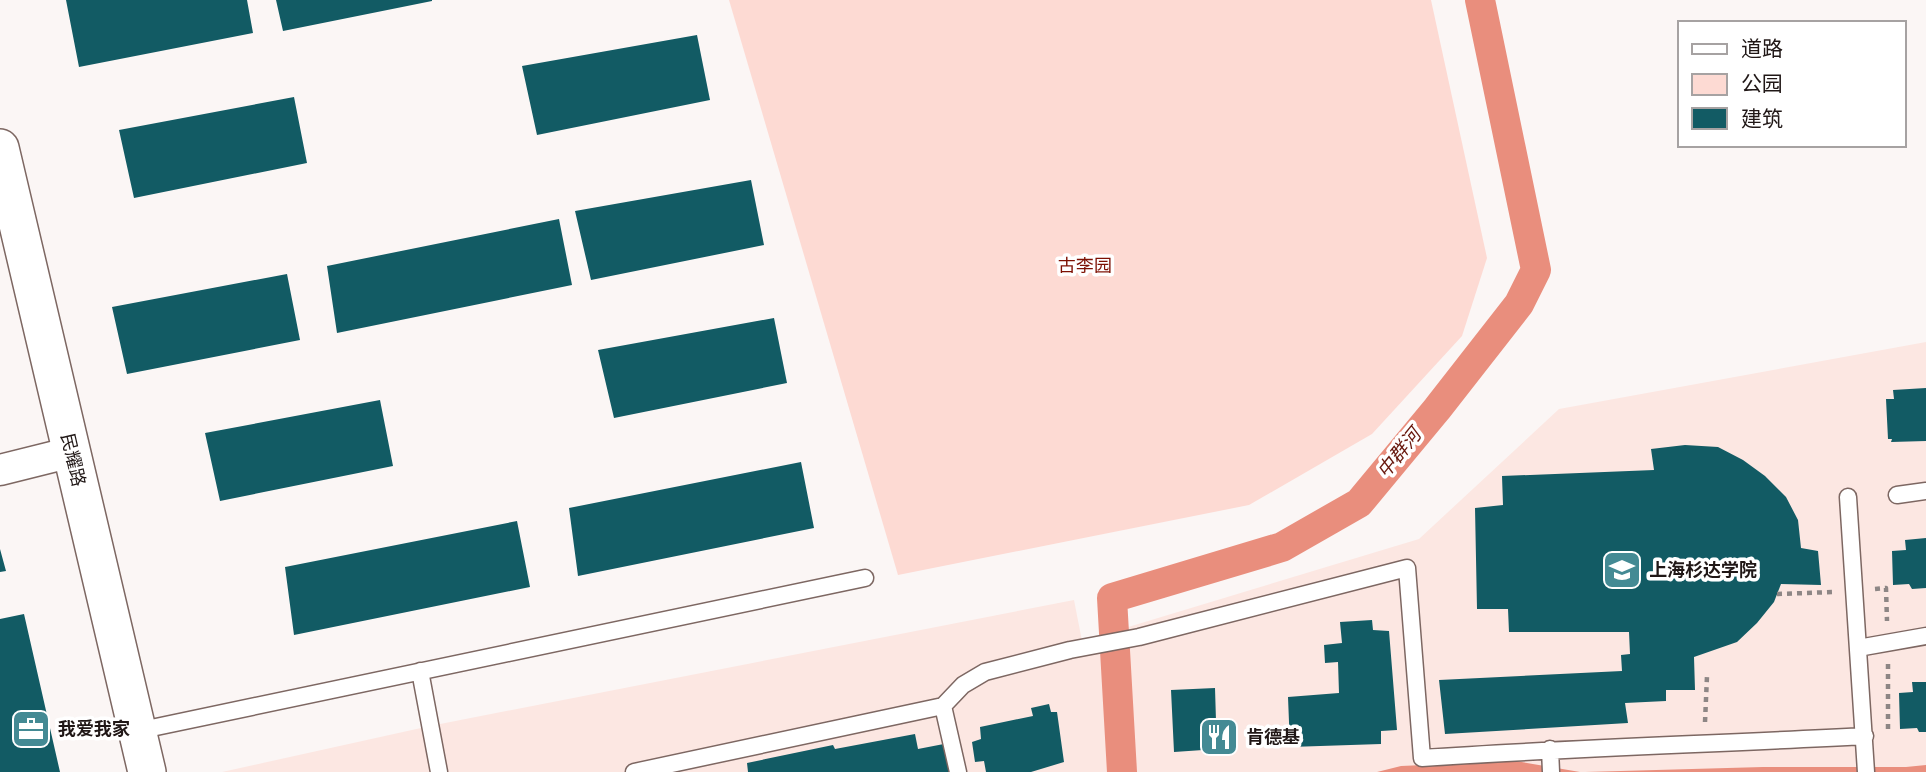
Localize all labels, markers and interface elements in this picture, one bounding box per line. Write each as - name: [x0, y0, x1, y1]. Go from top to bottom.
- legend: [1678, 21, 1905, 147]
- text: 道路: [1741, 36, 1783, 61]
- text: 公园: [1741, 71, 1783, 96]
- text: 建筑: [1741, 106, 1783, 131]
- park label: 古李园: [1058, 255, 1112, 277]
- water label: 中群河: [1372, 421, 1428, 482]
- street label: 民耀路: [56, 431, 90, 489]
- school or university icon: 上海杉达学院: [1601, 549, 1643, 591]
- place label: 上海杉达学院: [1649, 559, 1757, 581]
- office icon: 我爱我家: [10, 708, 52, 750]
- restaurant icon: 肯德基: [1198, 716, 1240, 758]
- place label: 我爱我家: [58, 718, 130, 740]
- place label: 肯德基: [1246, 726, 1300, 748]

